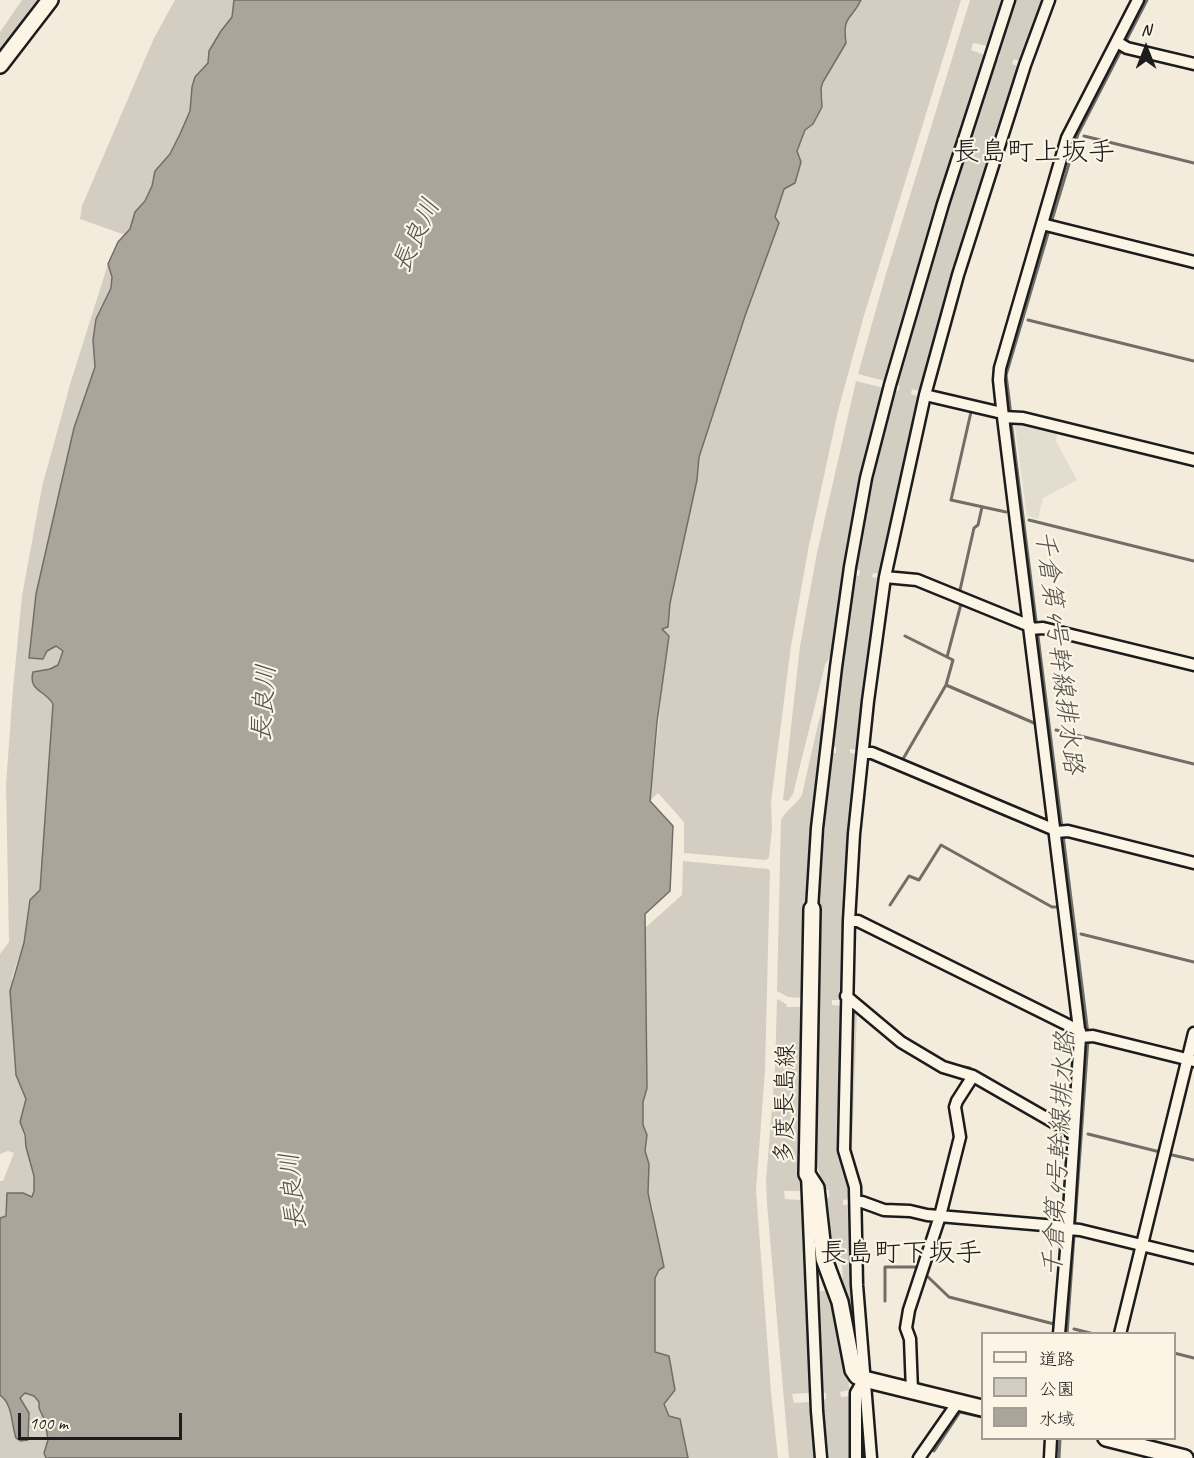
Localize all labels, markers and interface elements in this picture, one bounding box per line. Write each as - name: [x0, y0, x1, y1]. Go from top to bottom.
- north arrow: [1116, 18, 1176, 78]
- text: N: [1141, 20, 1151, 40]
- district label: 長島町上坂手: [953, 137, 1115, 169]
- water label: 長良川: [386, 194, 448, 278]
- water label: 千倉第4号幹線排水路: [1028, 528, 1088, 776]
- water label: 長良川: [247, 663, 283, 743]
- water label: 千倉第4号幹線排水路: [1038, 1031, 1082, 1277]
- street label: 多度長島線: [771, 1044, 801, 1164]
- water label: 長良川: [274, 1151, 314, 1231]
- district label: 長島町下坂手: [820, 1238, 982, 1270]
- legend: [981, 1332, 1176, 1440]
- text: 道路: [1039, 1348, 1075, 1370]
- text: 公園: [1039, 1378, 1075, 1400]
- scale bar: [21, 1401, 184, 1439]
- text: 水域: [1039, 1408, 1075, 1430]
- text: 100 m: [29, 1412, 68, 1434]

